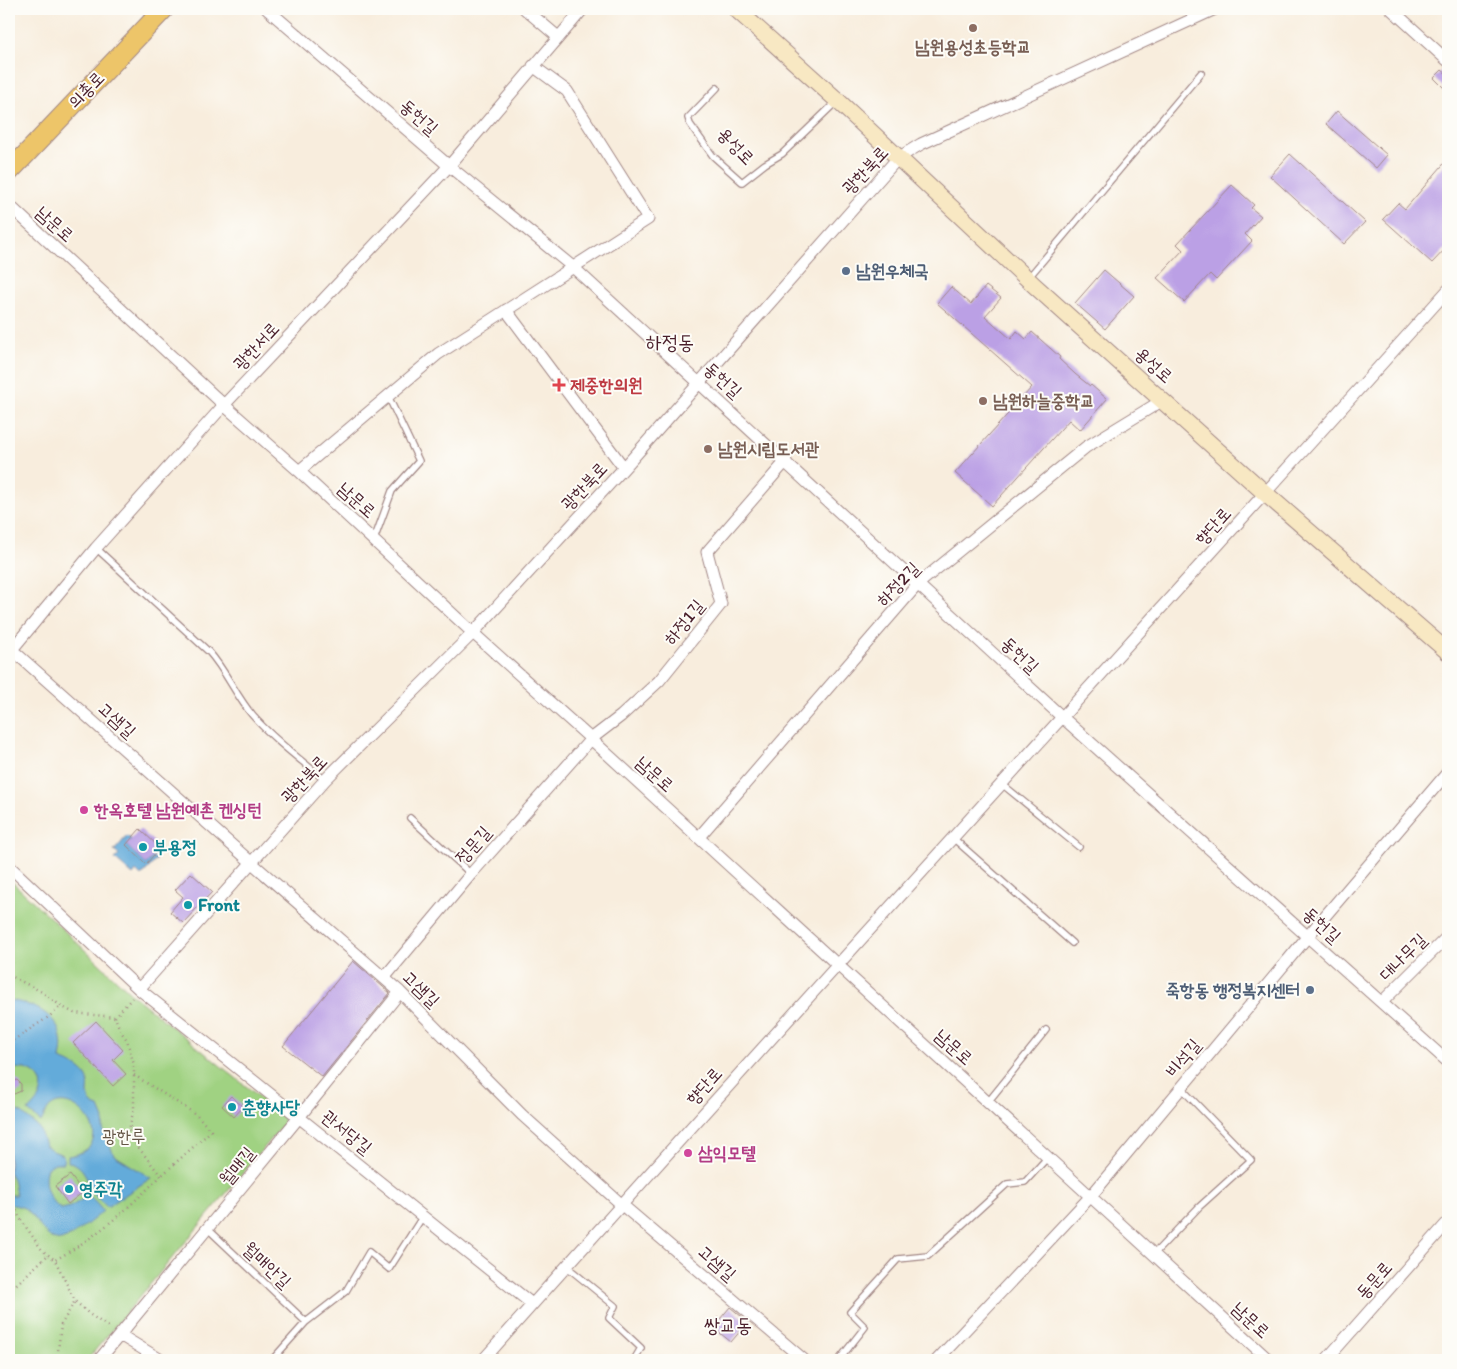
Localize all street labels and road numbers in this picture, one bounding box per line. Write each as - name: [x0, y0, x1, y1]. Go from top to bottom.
- street label: 의총로: [63, 67, 109, 113]
- street label: 동헌길: [395, 94, 443, 140]
- street label: 용성로: [713, 123, 759, 169]
- street label: 광한북로: [837, 141, 893, 199]
- street label: 남문로: [31, 201, 79, 247]
- street label: 광한서로: [228, 317, 284, 375]
- street label: 용성로: [1130, 342, 1178, 388]
- street label: 동헌길: [699, 357, 747, 403]
- street label: 광한북로: [556, 457, 612, 515]
- street label: 남문로: [333, 477, 381, 523]
- street label: 향단로: [1190, 502, 1236, 550]
- street label: 하정2길: [872, 557, 925, 611]
- street label: 하정1길: [659, 595, 709, 649]
- street label: 동헌길: [997, 632, 1044, 678]
- street label: 고샘길: [93, 697, 141, 743]
- street label: 광한북로: [276, 750, 332, 808]
- street label: 남문로: [631, 751, 679, 797]
- street label: 정문길: [450, 821, 496, 869]
- street label: 동헌길: [1298, 902, 1346, 948]
- street label: 대나무길: [1375, 928, 1432, 985]
- street label: 고샘길: [398, 966, 445, 1012]
- street label: 남문로: [930, 1024, 978, 1070]
- street label: 비석길: [1161, 1034, 1206, 1082]
- street label: 향단로: [681, 1062, 727, 1110]
- street label: 관서당길: [318, 1105, 377, 1159]
- street label: 월매길: [215, 1142, 260, 1190]
- street label: 월매안길: [238, 1237, 296, 1293]
- street label: 고샘길: [693, 1240, 741, 1286]
- street label: 동문로: [1351, 1256, 1397, 1304]
- street label: 남문로: [1228, 1297, 1274, 1343]

